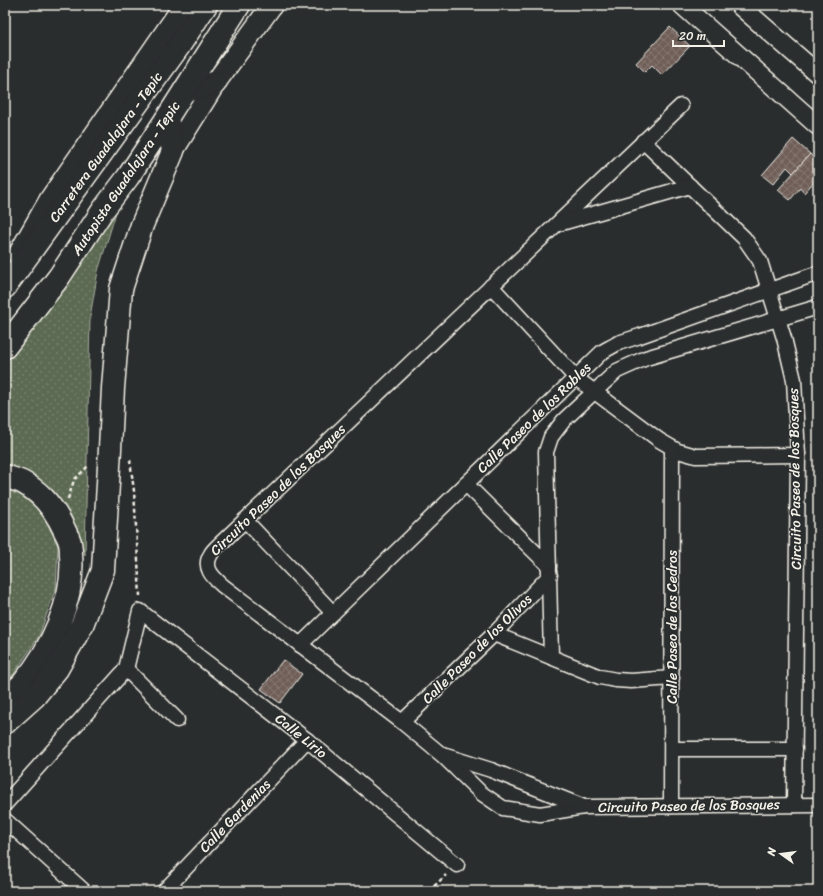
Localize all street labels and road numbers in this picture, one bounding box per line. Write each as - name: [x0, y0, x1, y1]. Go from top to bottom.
- street label: Carretera Guadalajara - Tepic: [42, 66, 170, 228]
- street label: Autopista Guadalajara - Tepic: [64, 95, 187, 261]
- street label: Calle Paseo de los Robles: [471, 356, 597, 480]
- street label: Circuito Paseo de los Bosques: [781, 387, 809, 570]
- street label: Circuito Paseo de los Bosques: [204, 418, 352, 562]
- street label: Calle Paseo de los Cedros: [660, 550, 685, 704]
- street label: Calle Paseo de los Olivos: [416, 588, 538, 710]
- street label: Calle Lirio: [269, 707, 333, 765]
- street label: Calle Gardenias: [193, 773, 277, 859]
- street label: Circuito Paseo de los Bosques: [598, 792, 781, 820]

